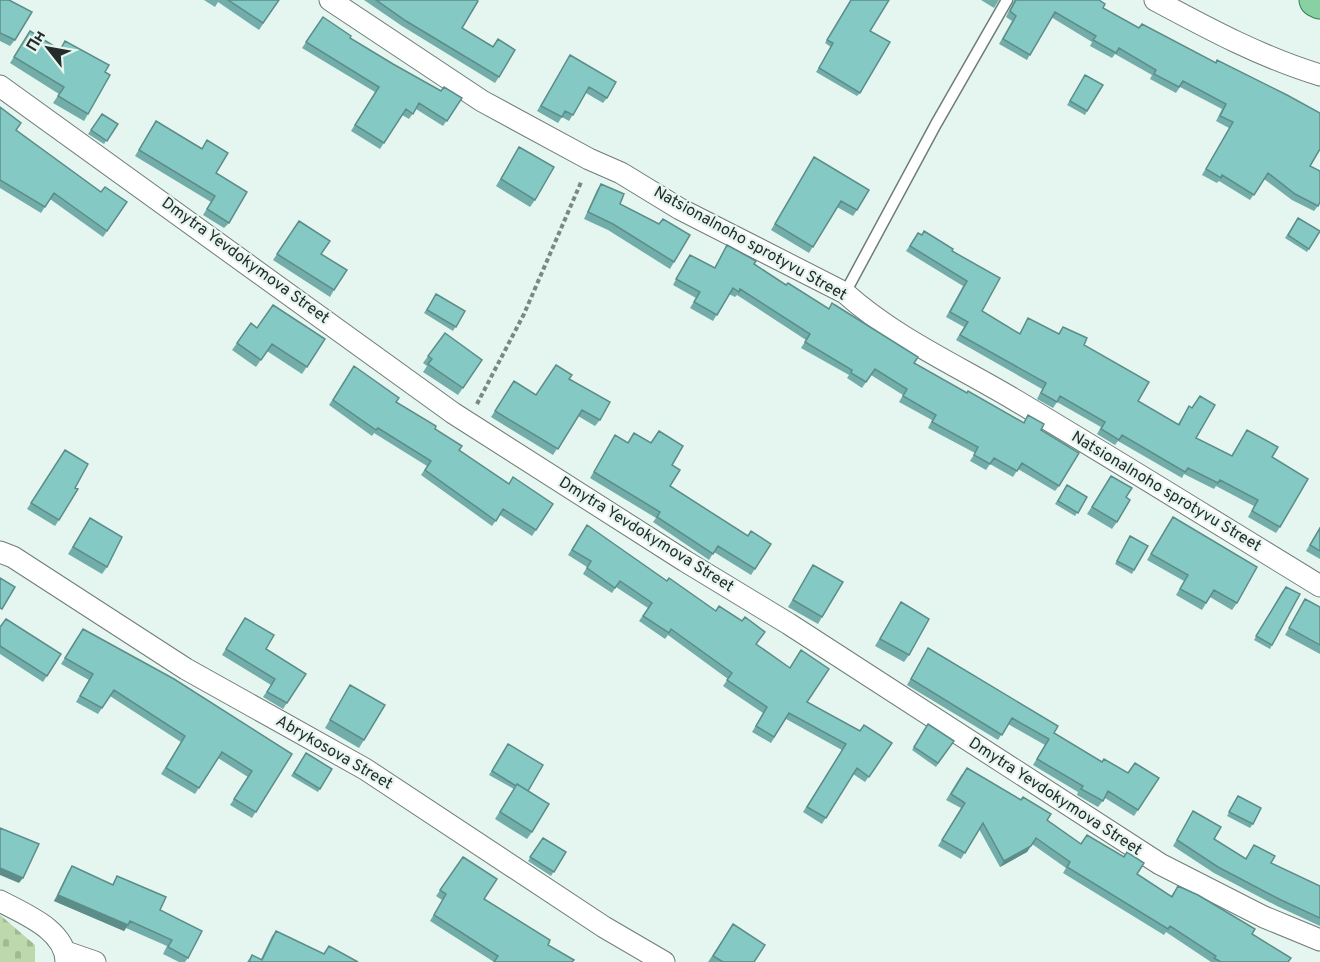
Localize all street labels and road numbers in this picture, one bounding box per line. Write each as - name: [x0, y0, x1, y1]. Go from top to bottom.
- street label: Natsionalnoho sprotyvu Street: [650, 182, 850, 306]
- street label: Dmytra Yevdokymova Street: [157, 193, 333, 329]
- street label: Natsionalnoho sprotyvu Street: [1067, 427, 1265, 557]
- street label: Dmytra Yevdokymova Street: [555, 473, 737, 597]
- street label: Abrykosova Street: [272, 711, 396, 795]
- street label: Dmytra Yevdokymova Street: [965, 733, 1145, 861]

